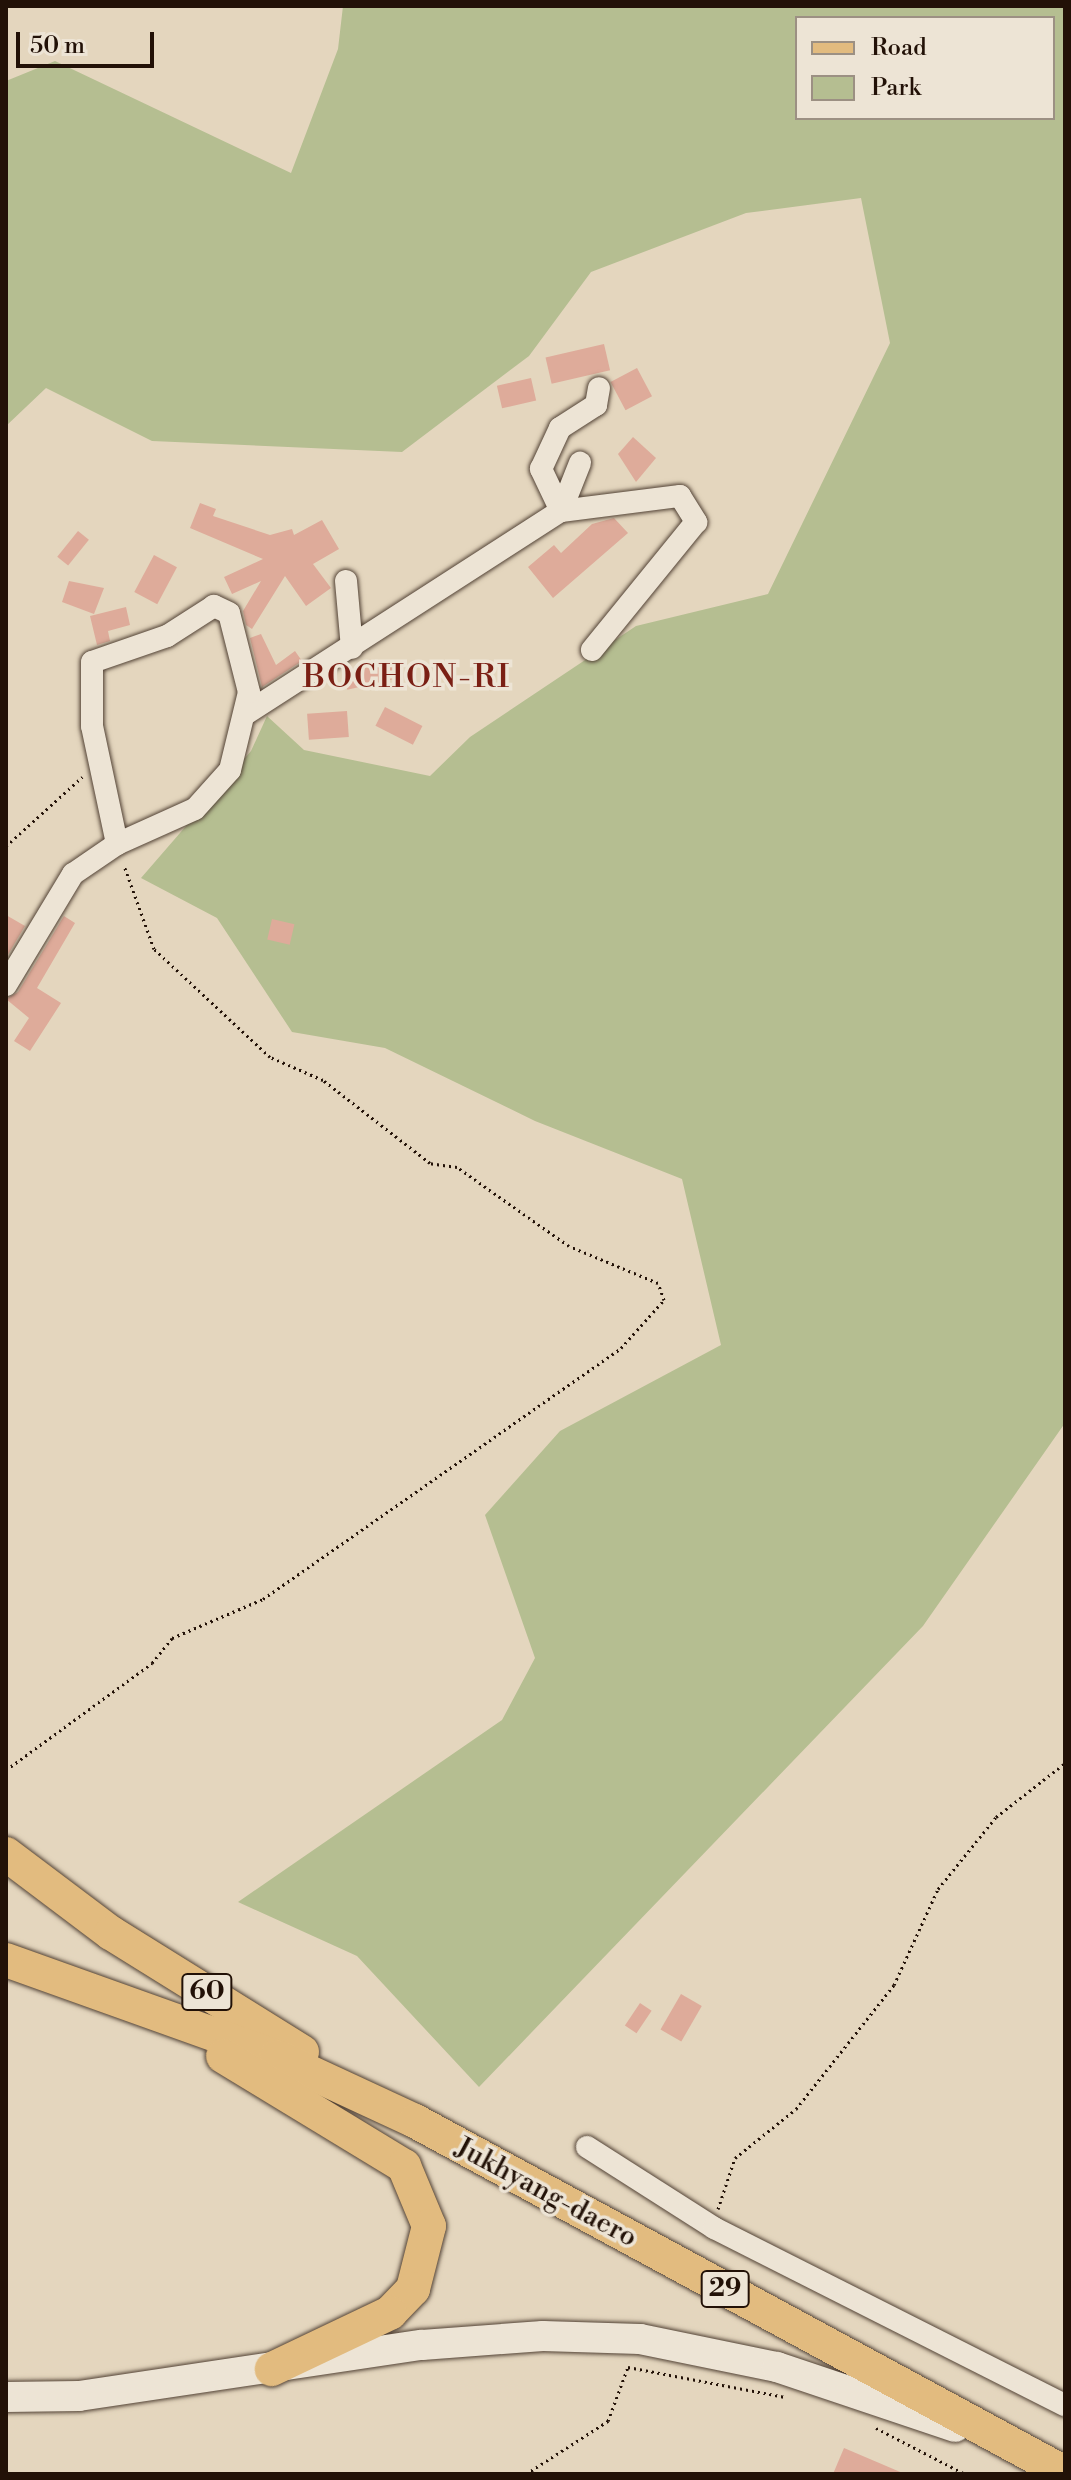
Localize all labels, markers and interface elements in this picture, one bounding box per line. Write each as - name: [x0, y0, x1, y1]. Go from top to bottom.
- scale bar: [20, 16, 158, 66]
- legend: [795, 16, 1055, 120]
- text: 50 m: [30, 31, 85, 61]
- text: Road: [871, 33, 927, 63]
- text: Park: [871, 73, 921, 103]
- district label: BOCHON-RI: [303, 658, 511, 696]
- road number: 60: [181, 1970, 233, 2014]
- street label: Jukhyang-daero: [450, 2131, 642, 2255]
- road number: 29: [699, 2267, 751, 2311]

